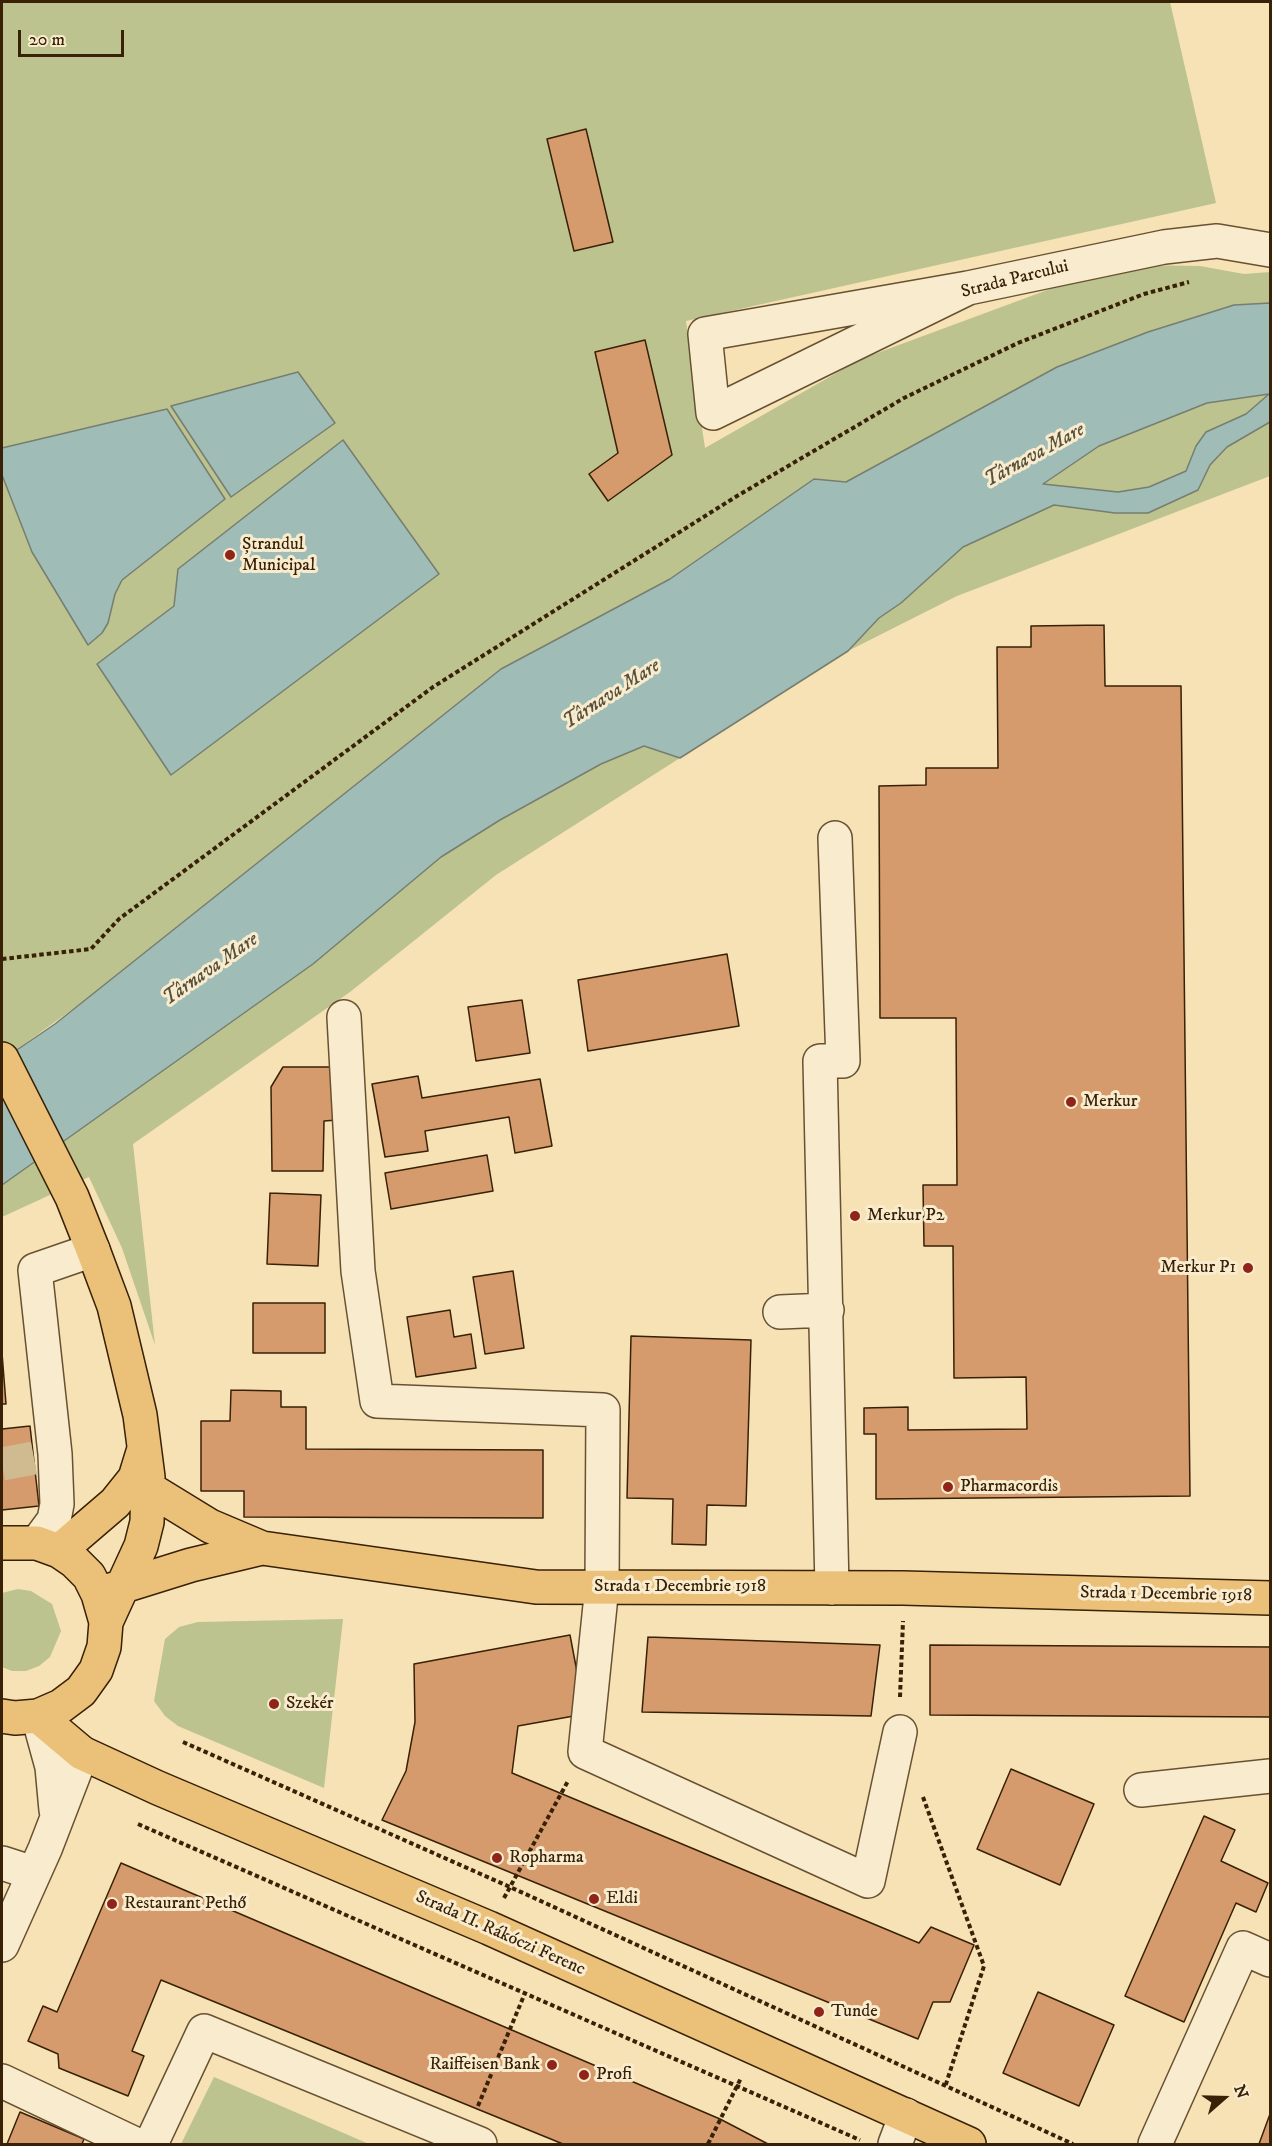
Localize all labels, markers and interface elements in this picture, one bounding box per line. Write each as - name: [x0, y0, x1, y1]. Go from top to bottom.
- scale bar: [21, 18, 128, 56]
- text: 20 m: [29, 29, 65, 51]
- street label: Strada Parcului: [959, 256, 1071, 304]
- water label: Târnava Mare: [981, 419, 1089, 493]
- place label: Ștrandul Municipal: [242, 534, 315, 576]
- marker: Ștrandul Municipal: [223, 548, 237, 562]
- water label: Târnava Mare: [559, 655, 665, 735]
- water label: Târnava Mare: [159, 928, 263, 1012]
- place label: Merkur: [1083, 1091, 1137, 1113]
- marker: Merkur: [1064, 1095, 1078, 1109]
- place label: Merkur P2: [867, 1205, 945, 1227]
- marker: Merkur P2: [848, 1209, 862, 1223]
- place label: Merkur P1: [1161, 1257, 1236, 1279]
- marker: Merkur P1: [1241, 1261, 1255, 1275]
- place label: Pharmacordis: [960, 1476, 1058, 1498]
- marker: Pharmacordis: [941, 1480, 955, 1494]
- street label: Strada 1 Decembrie 1918: [594, 1576, 766, 1598]
- street label: Strada 1 Decembrie 1918: [1080, 1583, 1252, 1607]
- place label: Szekér: [286, 1693, 334, 1715]
- marker: Szekér: [267, 1697, 281, 1711]
- place label: Ropharma: [509, 1847, 584, 1869]
- marker: Ropharma: [490, 1851, 504, 1865]
- street label: Strada II. Rákóczi Ferenc: [412, 1887, 588, 1981]
- place label: Eldi: [606, 1888, 638, 1910]
- marker: Eldi: [587, 1892, 601, 1906]
- place label: Restaurant Pethő: [124, 1893, 246, 1915]
- marker: Restaurant Pethő: [105, 1897, 119, 1911]
- place label: Tunde: [831, 2001, 878, 2023]
- marker: Tunde: [812, 2005, 826, 2019]
- place label: Raiffeisen Bank: [430, 2054, 540, 2076]
- marker: Raiffeisen Bank: [545, 2058, 559, 2072]
- place label: Profi: [596, 2064, 632, 2086]
- marker: Profi: [577, 2068, 591, 2082]
- north arrow: [1194, 2068, 1254, 2128]
- text: N: [1229, 2082, 1253, 2101]

